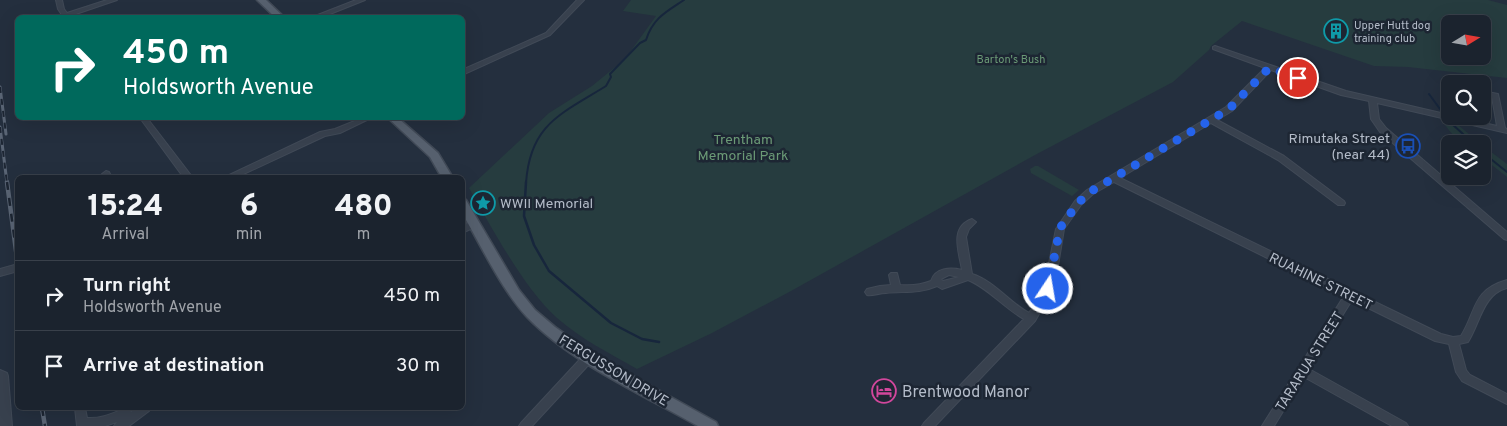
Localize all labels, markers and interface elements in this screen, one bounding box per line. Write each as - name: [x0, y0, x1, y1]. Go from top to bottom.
- north arrow: [1441, 15, 1491, 65]
- map controls: [1441, 15, 1491, 185]
- building icon: Upper Hutt dog training club: [1323, 18, 1349, 44]
- place label: Upper Hutt dog training club: [1354, 19, 1430, 46]
- text: 450 m: [123, 32, 229, 76]
- icon: right: [40, 35, 105, 100]
- park label: Barton's Bush: [977, 53, 1045, 67]
- pin: [1277, 57, 1319, 99]
- icon: arrive: [1284, 64, 1312, 92]
- text: Holdsworth Avenue: [123, 75, 314, 102]
- button: search: [1441, 75, 1491, 125]
- place label: Rimutaka Street (near 44): [1289, 131, 1390, 164]
- park label: Trentham Memorial Park: [698, 132, 788, 165]
- bus stop icon: Rimutaka Street (near 44): [1395, 133, 1421, 159]
- button: layers: [1441, 135, 1491, 185]
- text: 15:24: [87, 189, 163, 226]
- text: 6: [240, 189, 258, 226]
- text: 480: [335, 189, 393, 226]
- place icon: WWII Memorial: [470, 190, 496, 216]
- place label: WWII Memorial: [500, 196, 593, 213]
- text: Arrival: [101, 225, 149, 245]
- text: min: [236, 225, 262, 245]
- text: m: [357, 225, 370, 245]
- street label: RUAHINE STREET: [1266, 250, 1375, 315]
- position arrow: [1021, 262, 1073, 314]
- text: Turn right: [83, 274, 171, 298]
- icon: right: [40, 282, 68, 310]
- text: 450 m: [384, 284, 440, 308]
- text: Holdsworth Avenue: [83, 298, 222, 318]
- street label: TARARUA STREET: [1273, 309, 1348, 415]
- street label: FERGUSSON DRIVE: [555, 332, 671, 411]
- icon: arrive: [40, 352, 68, 380]
- text: Arrive at destination: [83, 354, 264, 378]
- text: 30 m: [396, 354, 440, 378]
- hotel icon: Brentwood Manor: [871, 378, 897, 404]
- place label: Brentwood Manor: [902, 383, 1029, 403]

